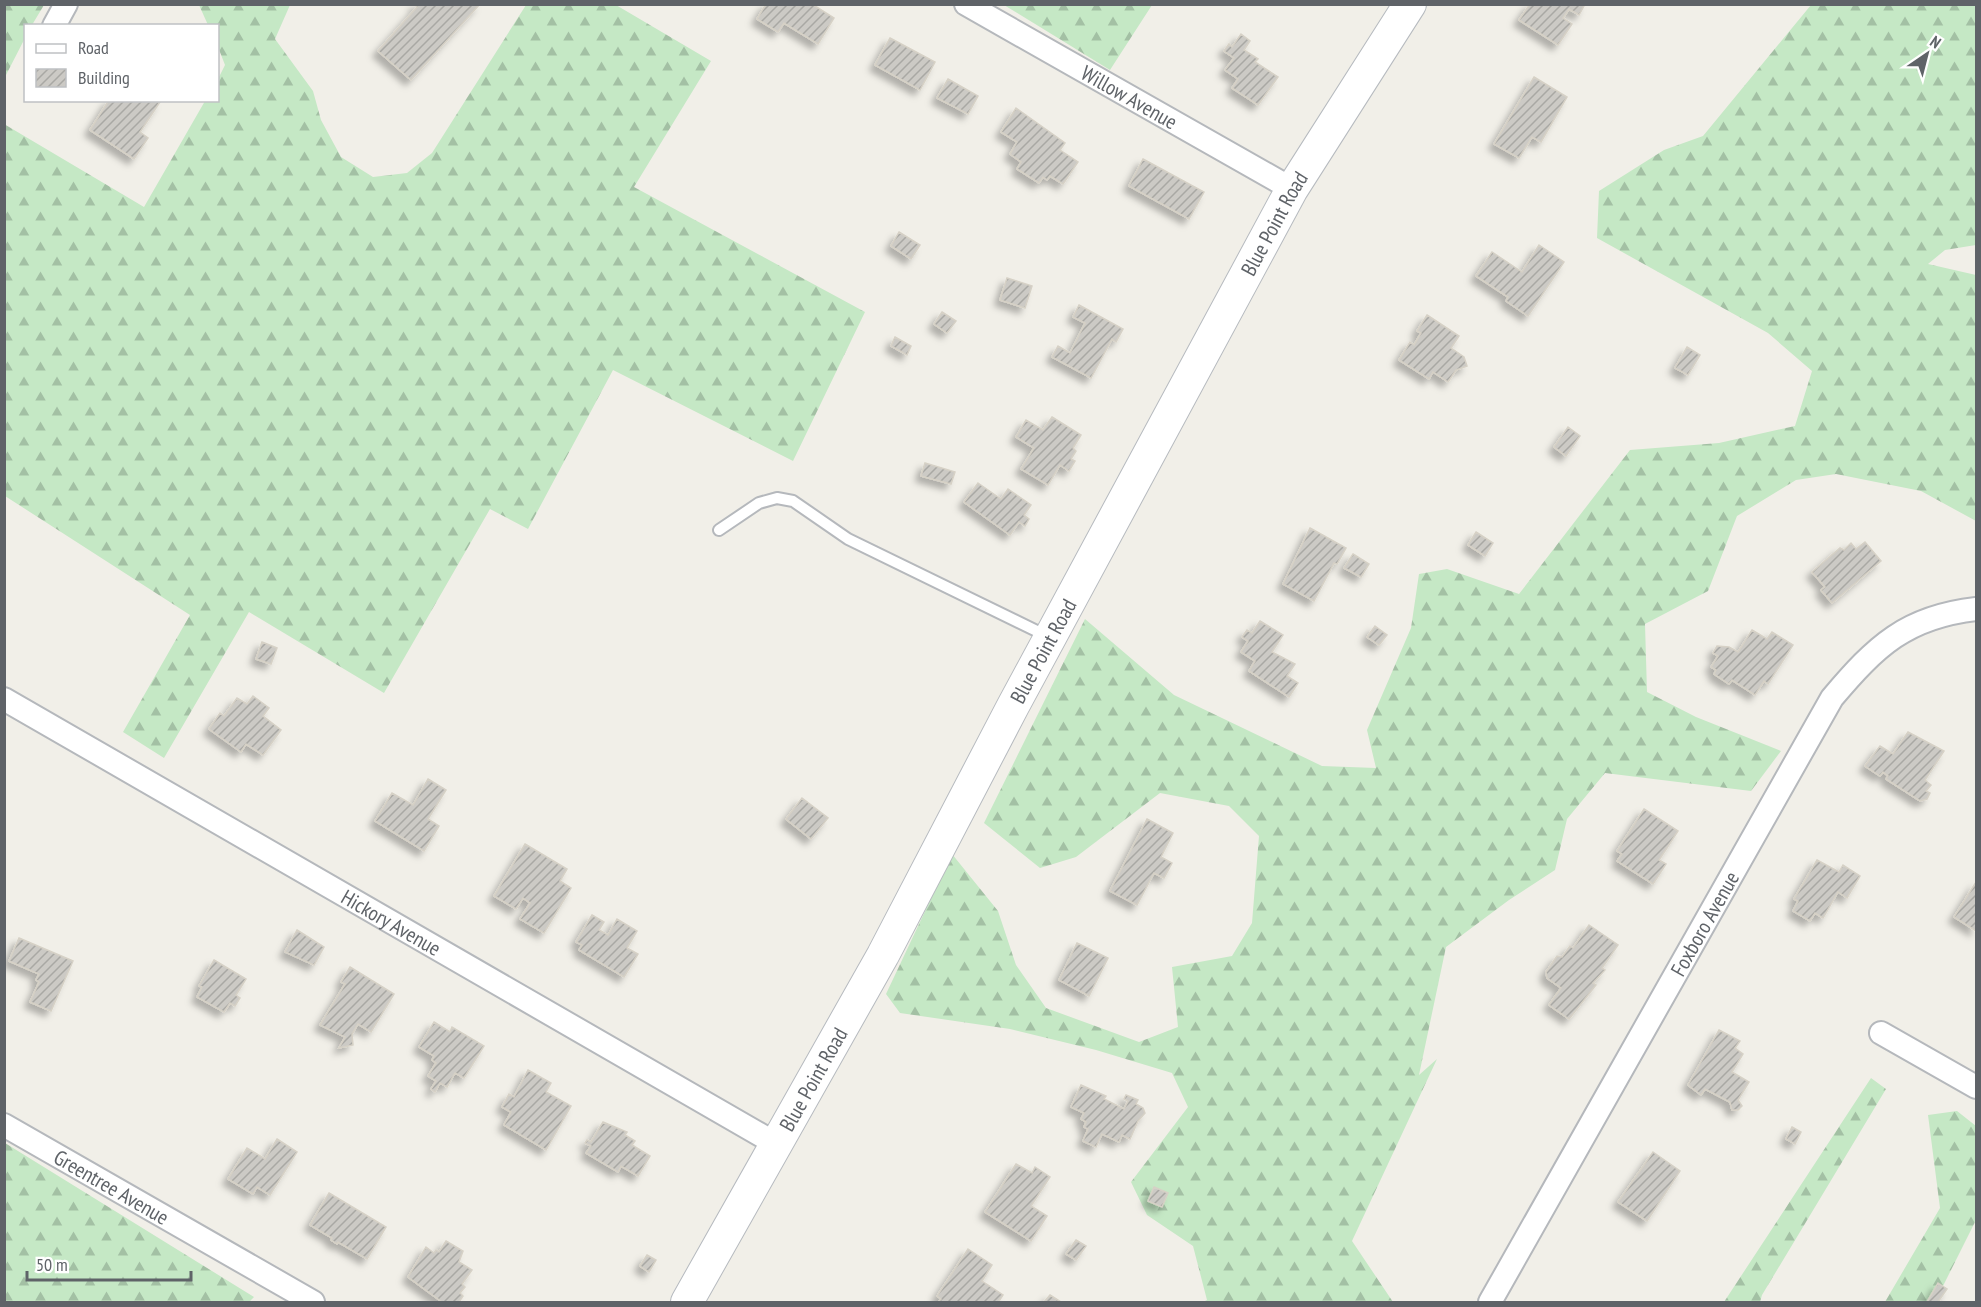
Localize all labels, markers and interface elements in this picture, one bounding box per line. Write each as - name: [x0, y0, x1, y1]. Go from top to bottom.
- legend: [24, 24, 219, 102]
- north arrow: [1897, 24, 1957, 84]
- text: N: [1926, 31, 1945, 52]
- text: Road: [78, 36, 109, 59]
- street label: Willow Avenue: [1077, 59, 1182, 135]
- text: Building: [78, 66, 130, 89]
- street label: Blue Point Road: [1234, 166, 1313, 280]
- street label: Blue Point Road: [1004, 594, 1082, 708]
- street label: Foxboro Avenue: [1664, 866, 1745, 981]
- street label: Hickory Avenue: [337, 883, 446, 961]
- street label: Blue Point Road: [773, 1022, 853, 1136]
- street label: Greentree Avenue: [49, 1143, 174, 1230]
- scale bar: [27, 1244, 190, 1282]
- text: 50 m: [36, 1253, 68, 1276]

